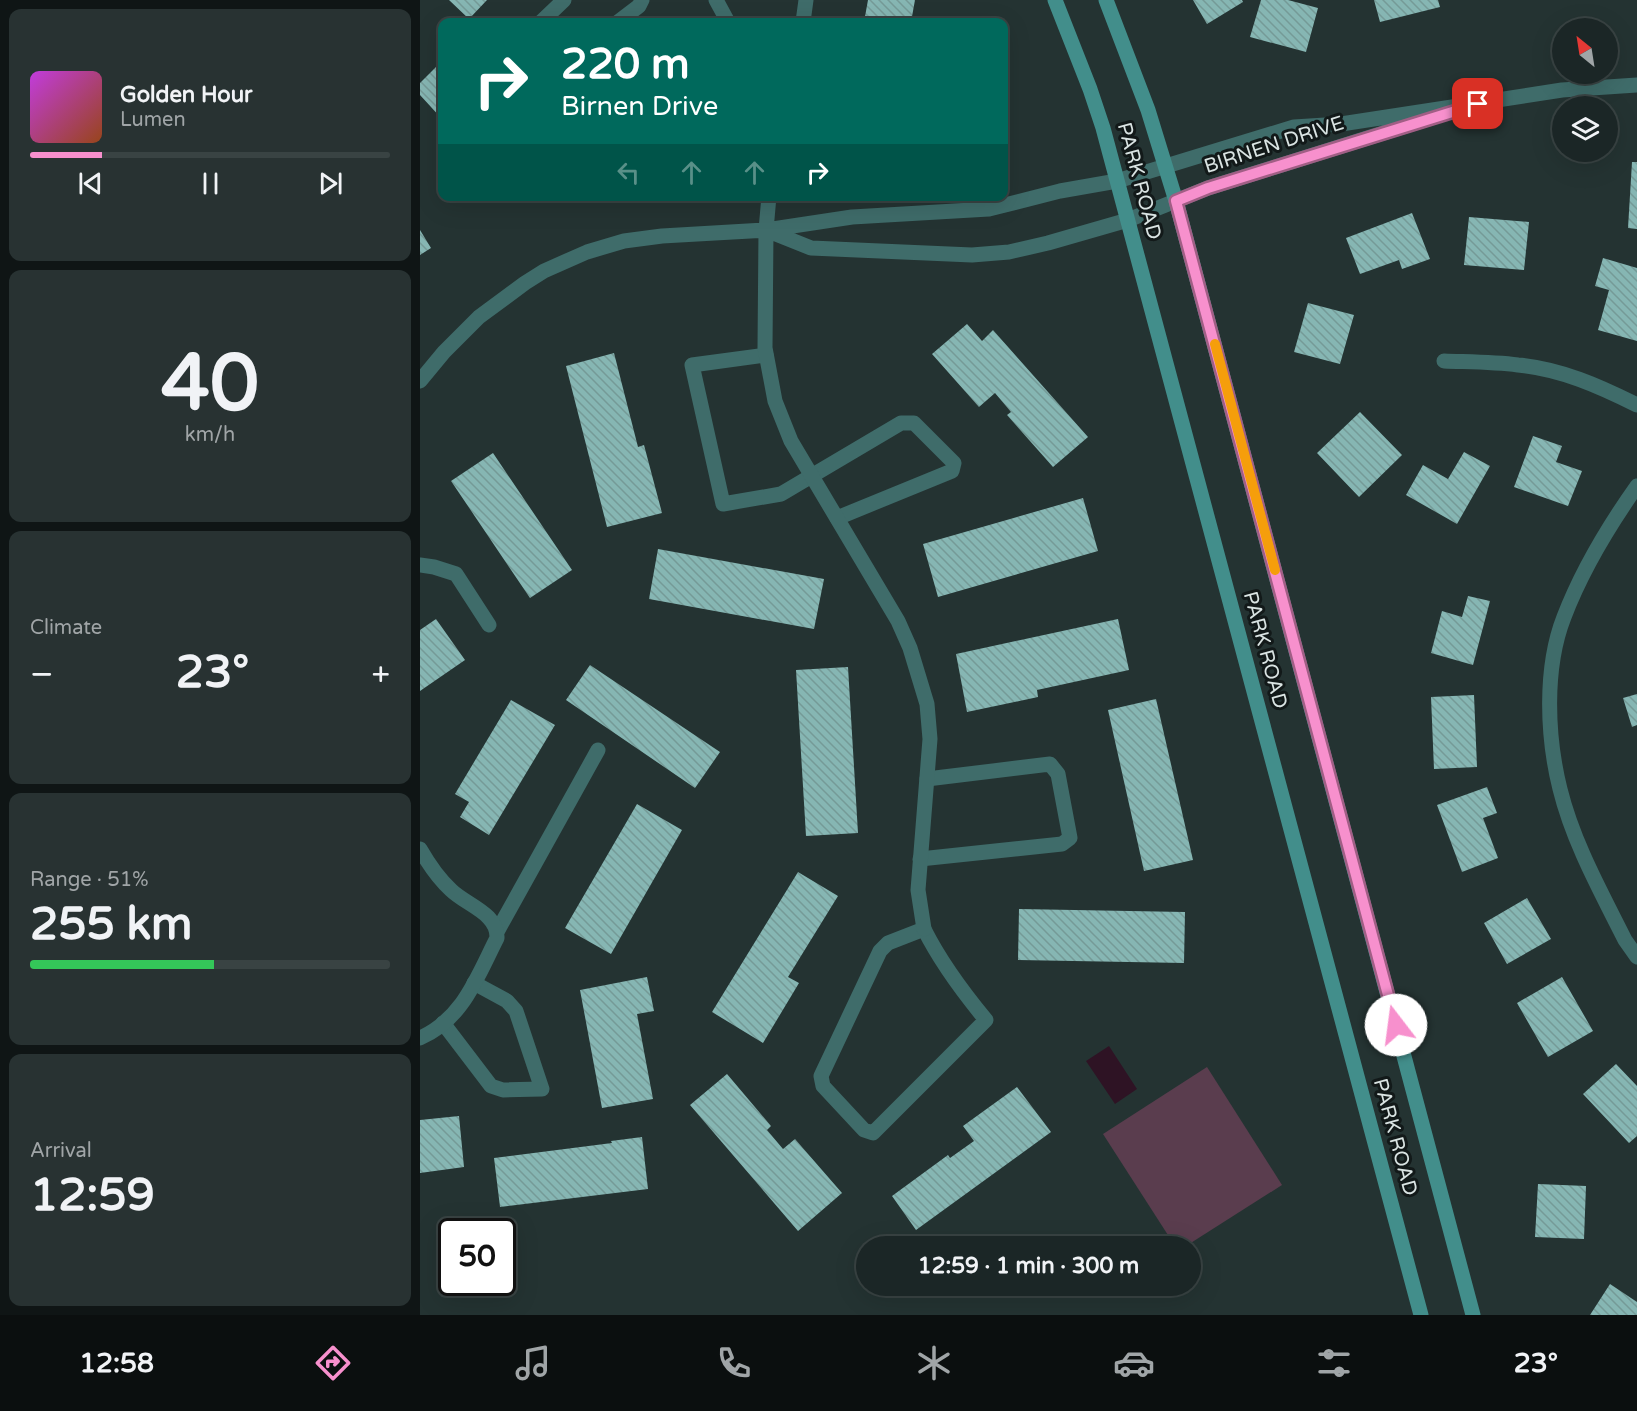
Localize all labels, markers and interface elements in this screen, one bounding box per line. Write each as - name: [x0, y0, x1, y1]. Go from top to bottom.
- north arrow: [1552, 18, 1618, 84]
- map controls: [1552, 18, 1618, 162]
- text: 220 m: [561, 39, 690, 90]
- icon: right: [462, 42, 540, 120]
- pin: [1452, 78, 1503, 129]
- text: Golden Hour: [120, 82, 252, 108]
- icon: arrive: [1461, 87, 1494, 120]
- text: Birnen Drive: [561, 90, 718, 123]
- button: layers: [1552, 96, 1618, 162]
- text: Lumen: [120, 108, 186, 132]
- street label: BIRNEN DRIVE: [1201, 111, 1347, 179]
- street label: PARK ROAD: [1112, 120, 1166, 242]
- icon: left: [612, 156, 645, 189]
- icon: ahead: [675, 156, 708, 189]
- icon: ahead: [738, 156, 771, 189]
- icon: right: [801, 156, 834, 189]
- icon: previous: [74, 167, 107, 200]
- icon: pause: [194, 167, 227, 200]
- icon: next: [314, 167, 347, 200]
- text: 40: [161, 337, 259, 431]
- text: km/h: [185, 423, 235, 447]
- street label: PARK ROAD: [1238, 589, 1292, 711]
- text: Climate: [30, 616, 102, 640]
- text: 23°: [176, 646, 249, 700]
- text: −: [30, 655, 54, 694]
- text: +: [371, 655, 390, 694]
- text: Range · 51%: [30, 868, 149, 892]
- text: 255 km: [30, 898, 192, 952]
- position arrow: [1364, 993, 1428, 1057]
- street label: PARK ROAD: [1368, 1076, 1422, 1198]
- text: Arrival: [30, 1139, 92, 1163]
- text: 12:59: [30, 1169, 155, 1223]
- speed limit sign: 50: [438, 1218, 516, 1296]
- text: 12:59 · 1 min · 300 m: [918, 1253, 1139, 1279]
- icon: directions: [312, 1342, 354, 1384]
- icon: music: [512, 1342, 554, 1384]
- icon: phone: [713, 1342, 755, 1384]
- icon: climate: [913, 1342, 955, 1384]
- icon: car: [1113, 1342, 1155, 1384]
- icon: filters: [1313, 1342, 1355, 1384]
- text: 12:58: [79, 1347, 154, 1380]
- text: 23°: [1514, 1347, 1558, 1380]

